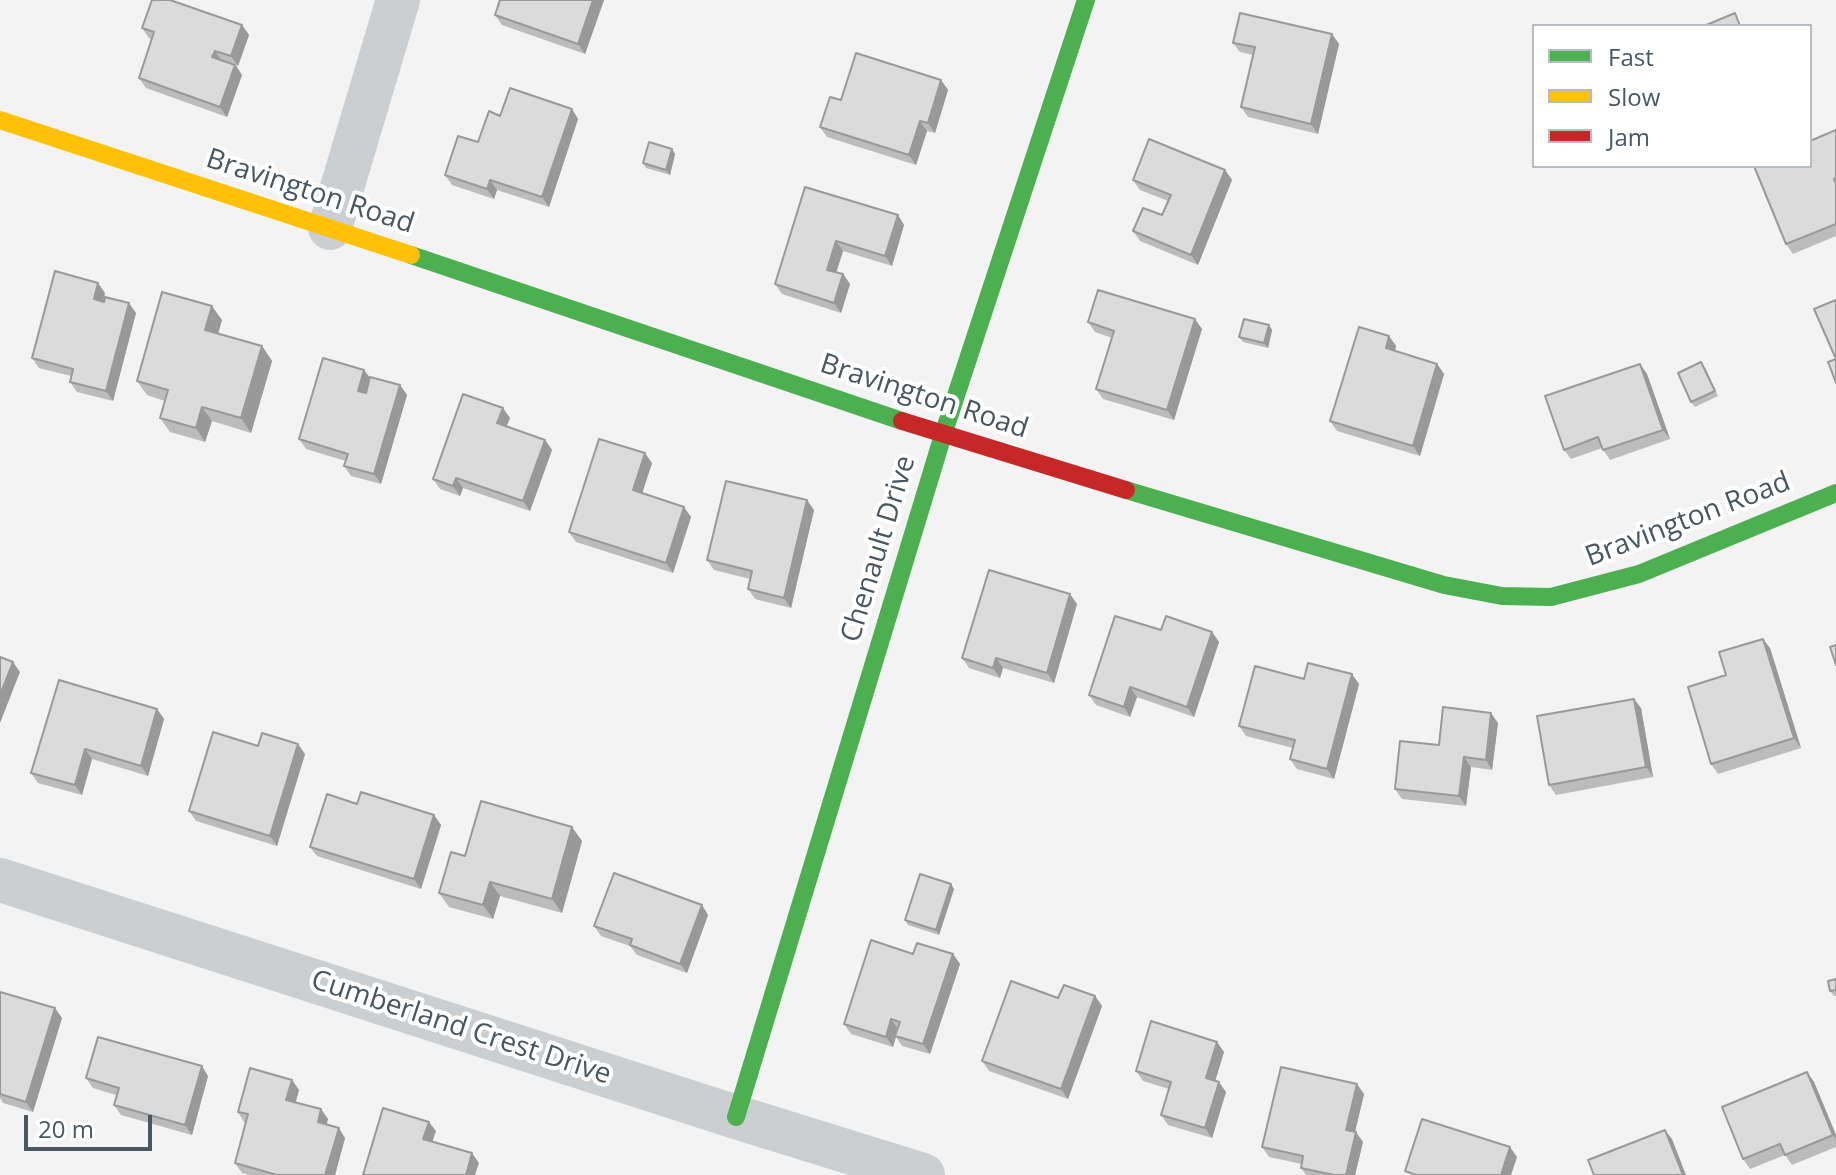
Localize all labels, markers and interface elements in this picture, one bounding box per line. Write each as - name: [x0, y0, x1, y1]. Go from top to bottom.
- legend: [1532, 24, 1812, 168]
- text: Fast: [1608, 40, 1654, 73]
- text: Slow: [1608, 80, 1660, 113]
- text: Jam: [1608, 120, 1650, 153]
- street label: Bravington Road: [202, 143, 418, 241]
- street label: Bravington Road: [816, 348, 1032, 446]
- street label: Chenault Drive: [835, 452, 923, 646]
- street label: Bravington Road: [1581, 466, 1795, 574]
- street label: Cumberland Crest Drive: [307, 964, 615, 1092]
- scale bar: [28, 1099, 156, 1149]
- text: 20 m: [38, 1112, 94, 1145]

